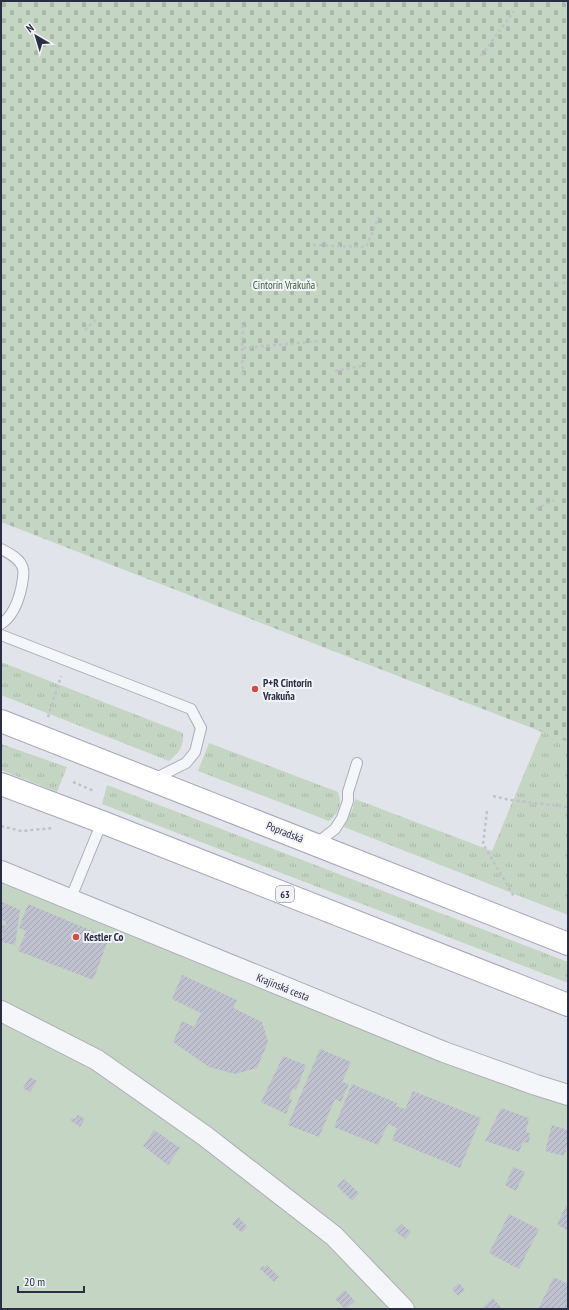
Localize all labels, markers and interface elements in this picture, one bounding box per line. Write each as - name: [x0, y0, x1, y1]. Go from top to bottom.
- north arrow: [16, 16, 56, 56]
- text: N: [23, 21, 37, 35]
- park label: Cintorín Vrakuňa: [253, 278, 315, 292]
- place label: P+R Cintorín Vrakuňa: [262, 676, 312, 703]
- marker: P+R Cintorín Vrakuňa: [250, 684, 260, 694]
- street label: Popradská: [264, 818, 306, 846]
- road number: 63: [276, 886, 294, 902]
- place label: Kestler Co: [84, 930, 123, 944]
- marker: Kestler Co: [71, 932, 81, 942]
- street label: Krajinská cesta: [254, 970, 312, 1004]
- scale bar: [18, 1268, 84, 1294]
- text: 20 m: [24, 1274, 45, 1289]

